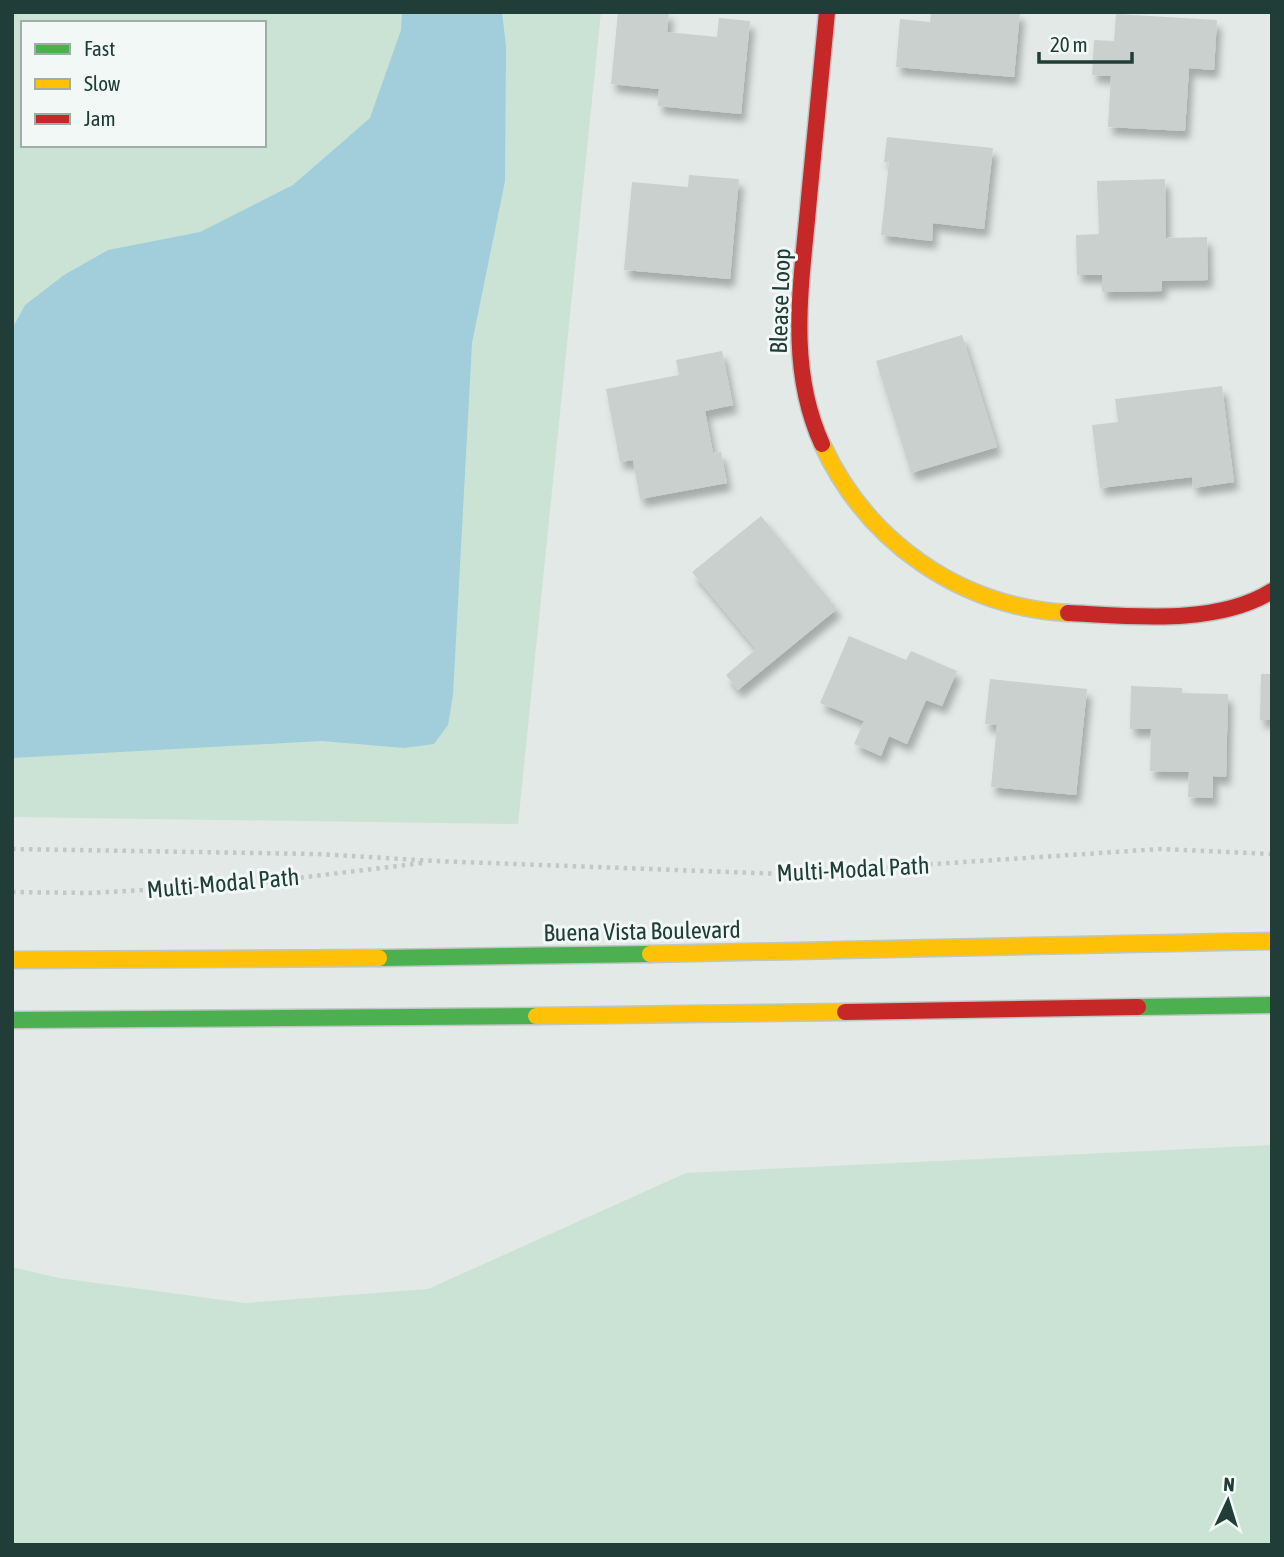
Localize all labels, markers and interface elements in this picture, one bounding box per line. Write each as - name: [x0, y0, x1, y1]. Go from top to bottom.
- legend: [21, 21, 266, 147]
- scale bar: [1039, 21, 1132, 65]
- text: 20 m: [1050, 32, 1088, 56]
- text: Fast: [84, 36, 115, 60]
- text: Slow: [84, 71, 121, 95]
- text: Jam: [84, 106, 116, 130]
- street label: Blease Loop: [765, 248, 795, 354]
- street label: Multi-Modal Path: [776, 852, 930, 886]
- street label: Multi-Modal Path: [146, 863, 300, 903]
- street label: Buena Vista Boulevard: [543, 916, 741, 946]
- north arrow: [1193, 1466, 1263, 1536]
- text: N: [1223, 1473, 1236, 1495]

